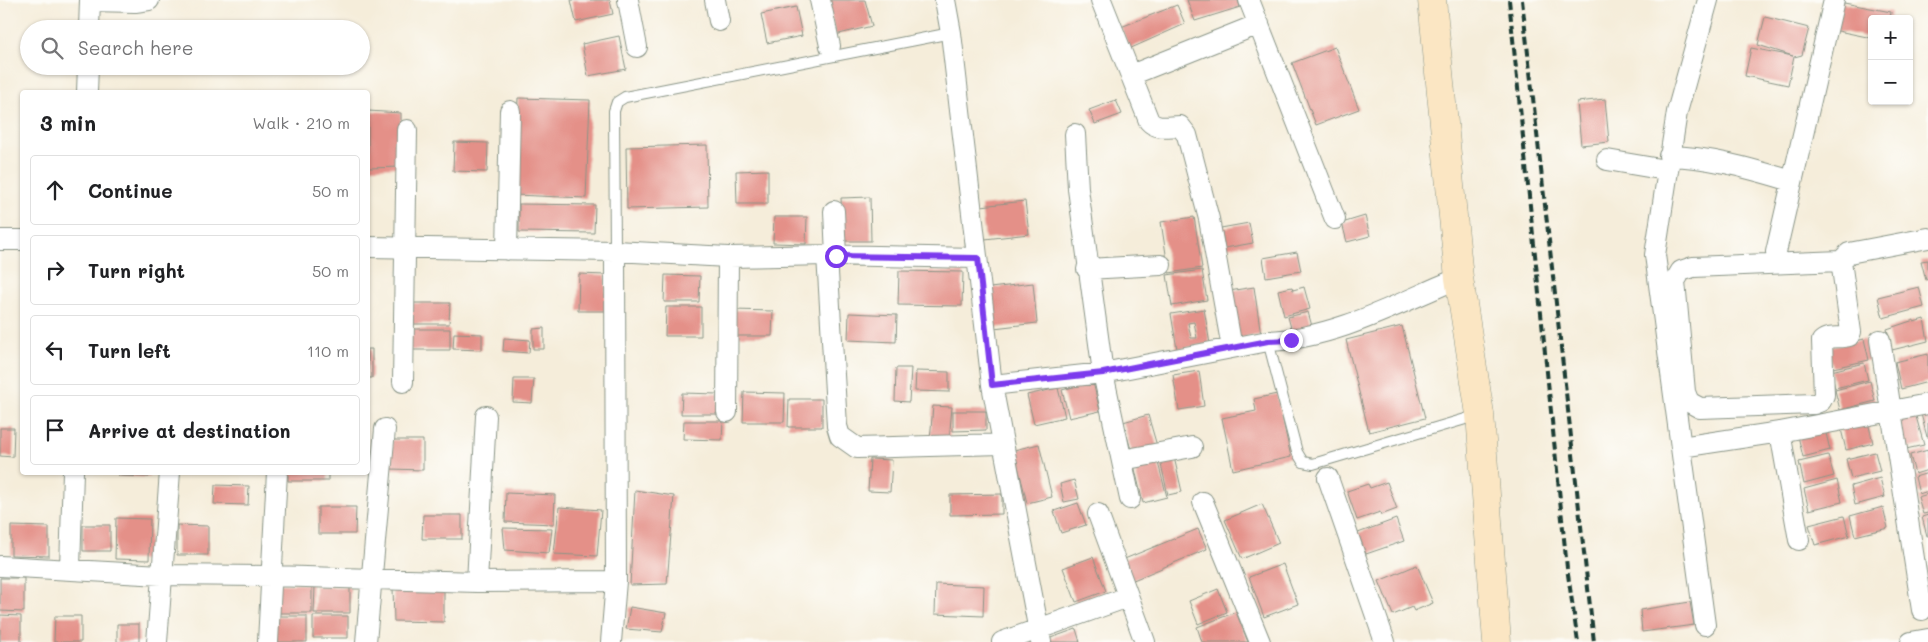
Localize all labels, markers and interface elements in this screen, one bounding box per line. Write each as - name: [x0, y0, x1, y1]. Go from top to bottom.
- map controls: [1868, 15, 1913, 105]
- button: +: [1868, 15, 1913, 60]
- search box: [20, 20, 370, 75]
- icon: search: [38, 34, 66, 62]
- text: Search here: [78, 35, 194, 60]
- button: −: [1868, 60, 1913, 105]
- text: 3 min: [40, 109, 96, 136]
- text: Walk · 210 m: [252, 112, 350, 133]
- icon: ahead: [41, 176, 69, 204]
- text: Continue: [88, 178, 173, 203]
- text: 50 m: [312, 180, 349, 201]
- route start: [825, 245, 848, 268]
- icon: right: [41, 256, 69, 284]
- text: Turn right: [88, 258, 185, 283]
- text: 50 m: [312, 260, 349, 281]
- route end: [1280, 329, 1303, 352]
- icon: left: [41, 336, 69, 364]
- text: Turn left: [88, 338, 171, 363]
- text: 110 m: [307, 340, 349, 361]
- icon: arrive: [41, 416, 69, 444]
- text: Arrive at destination: [88, 418, 291, 443]

